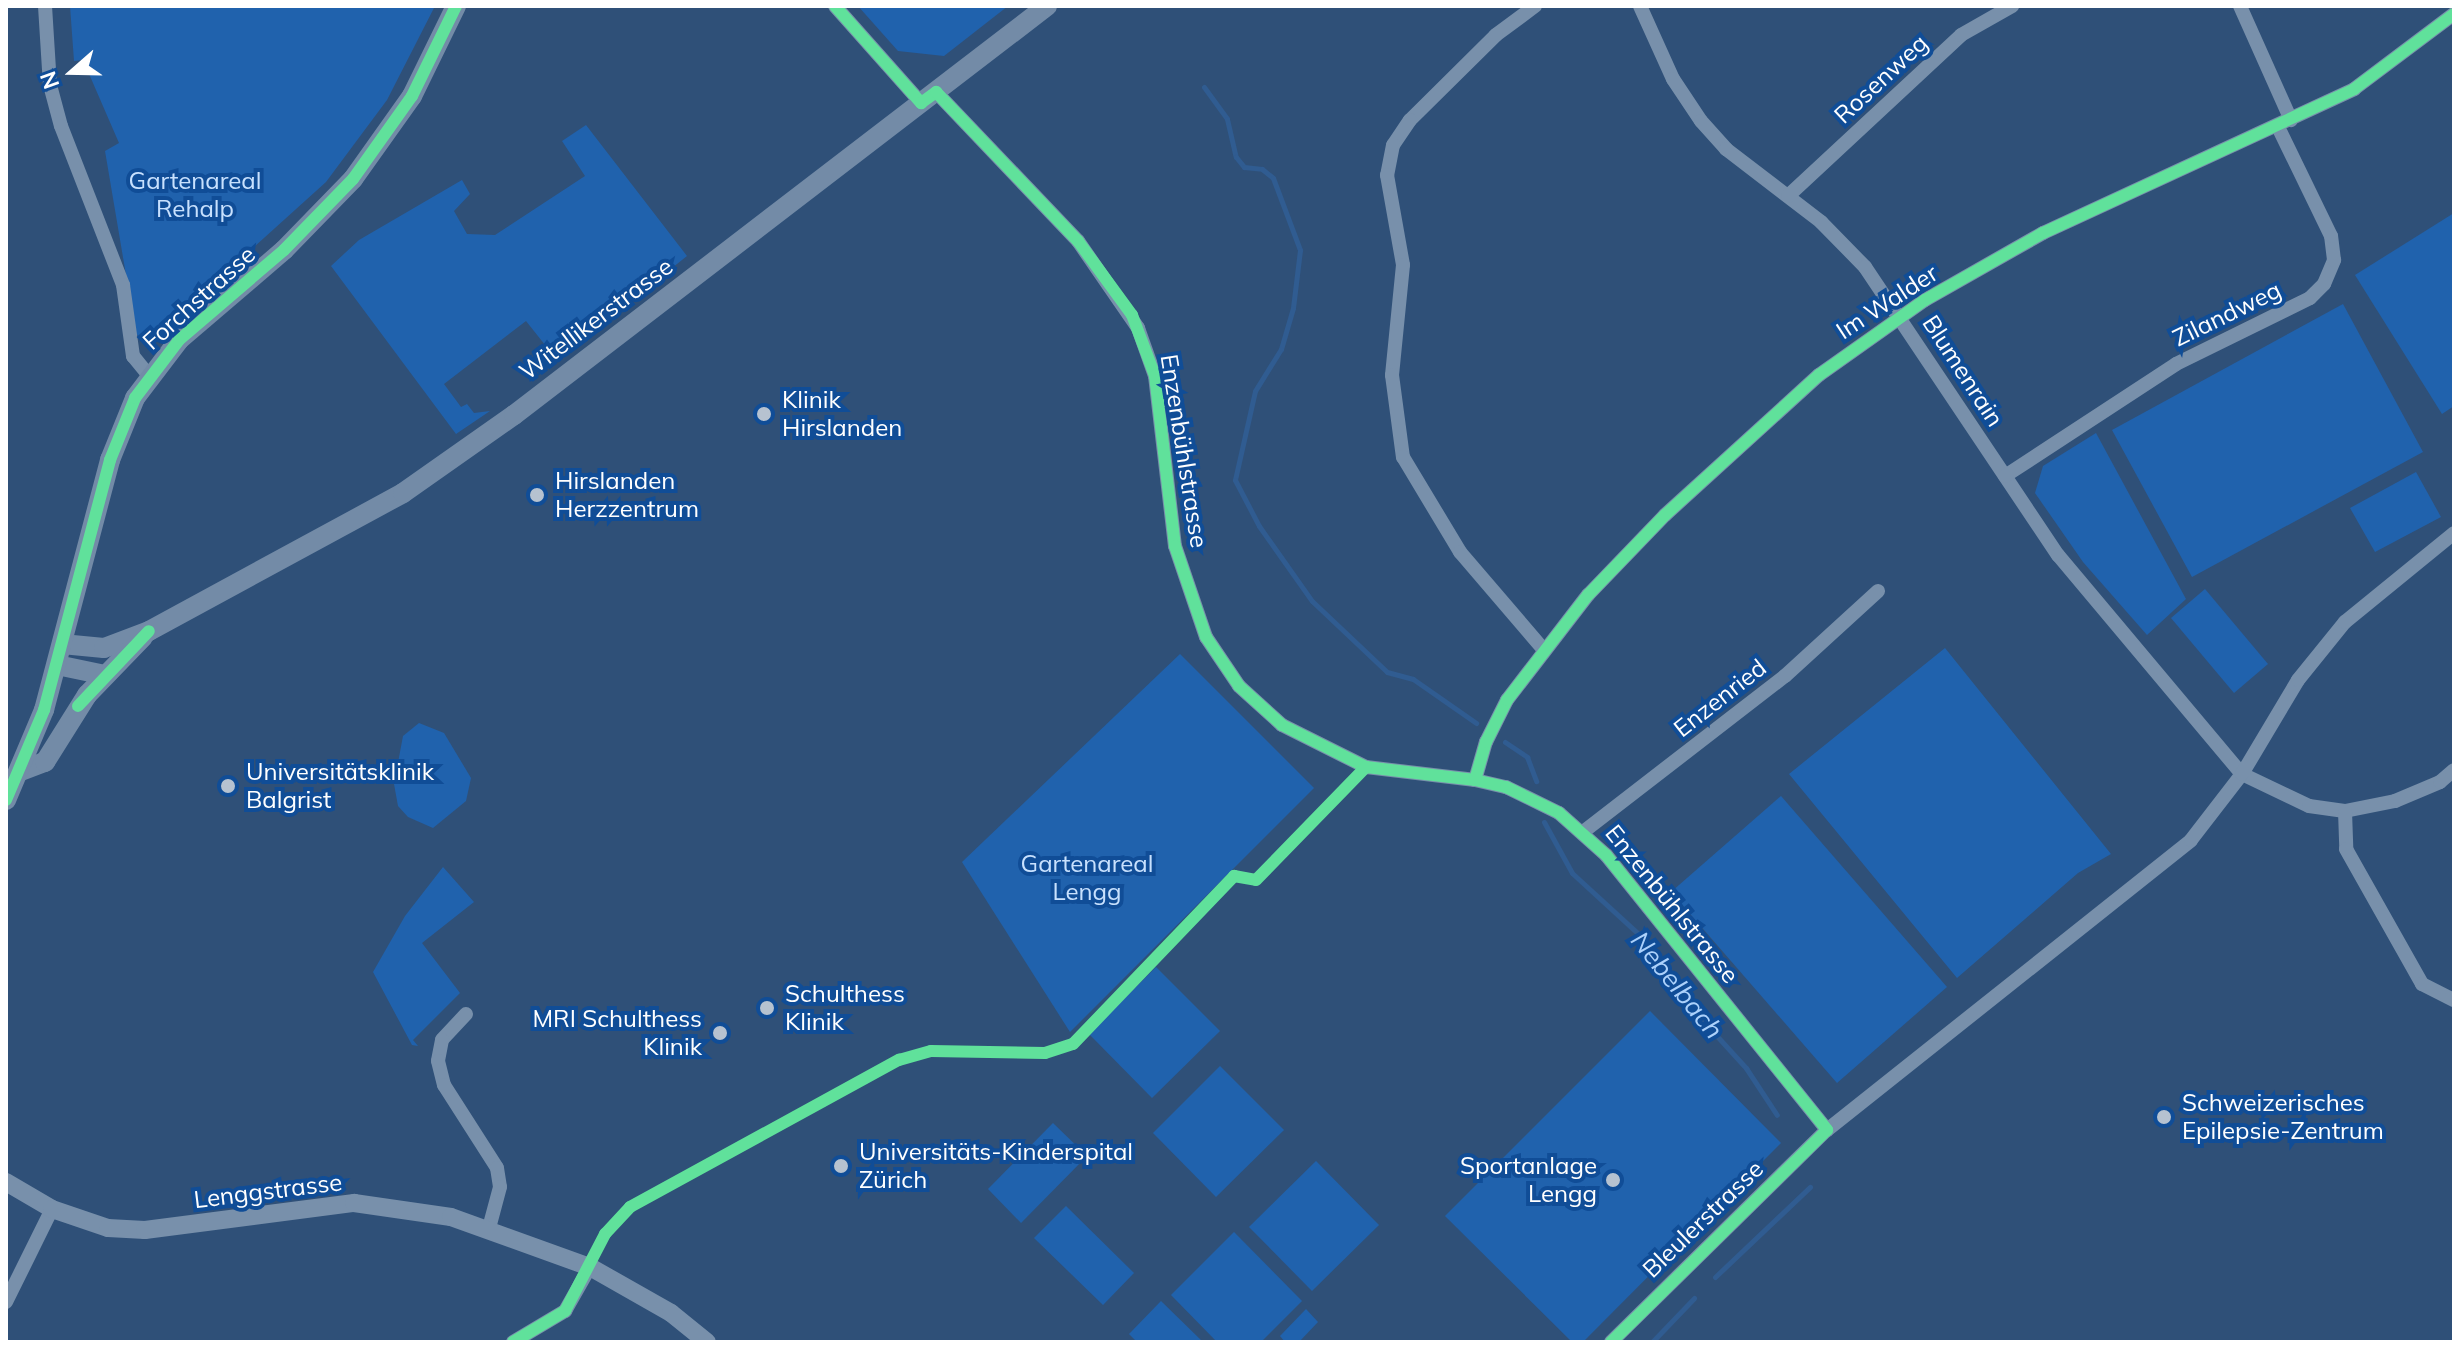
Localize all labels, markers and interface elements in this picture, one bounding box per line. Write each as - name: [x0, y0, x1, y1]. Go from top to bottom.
- street label: Rosenweg: [1828, 29, 1934, 129]
- north arrow: [32, 32, 112, 112]
- text: N: [33, 68, 65, 93]
- park label: Gartenareal Rehalp: [129, 167, 261, 223]
- street label: Forchstrasse: [137, 240, 261, 356]
- street label: Witellikerstrasse: [514, 252, 678, 386]
- street label: Im Walder: [1831, 259, 1943, 345]
- street label: Zilandweg: [2168, 275, 2286, 353]
- street label: Blumenrain: [1916, 310, 2010, 432]
- street label: Enzenbühlstrasse: [1154, 352, 1214, 550]
- place label: Klinik Hirslanden: [782, 386, 902, 442]
- marker: Klinik Hirslanden: [753, 403, 775, 425]
- place label: Hirslanden Herzzentrum: [555, 467, 699, 523]
- marker: Hirslanden Herzzentrum: [526, 484, 548, 506]
- street label: Enzenried: [1668, 653, 1772, 743]
- place label: Universitätsklinik Balgrist: [246, 758, 434, 814]
- marker: Universitätsklinik Balgrist: [217, 775, 239, 797]
- street label: Enzenbühlstrasse: [1599, 819, 1745, 989]
- park label: Gartenareal Lengg: [1021, 850, 1153, 906]
- water label: Nebelbach: [1624, 925, 1730, 1045]
- place label: Schulthess Klinik: [785, 980, 905, 1036]
- marker: Schulthess Klinik: [756, 997, 778, 1019]
- place label: MRI Schulthess Klinik: [533, 1005, 702, 1061]
- marker: MRI Schulthess Klinik: [709, 1022, 731, 1044]
- place label: Schweizerisches Epilepsie-Zentrum: [2182, 1089, 2384, 1145]
- marker: Schweizerisches Epilepsie-Zentrum: [2153, 1106, 2175, 1128]
- place label: Universitäts-Kinderspital Zürich: [859, 1138, 1133, 1194]
- place label: Sportanlage Lengg: [1460, 1152, 1597, 1208]
- street label: Bleulerstrasse: [1637, 1154, 1769, 1284]
- marker: Universitäts-Kinderspital Zürich: [830, 1155, 852, 1177]
- street label: Lenggstrasse: [192, 1168, 344, 1214]
- marker: Sportanlage Lengg: [1604, 1171, 1622, 1189]

